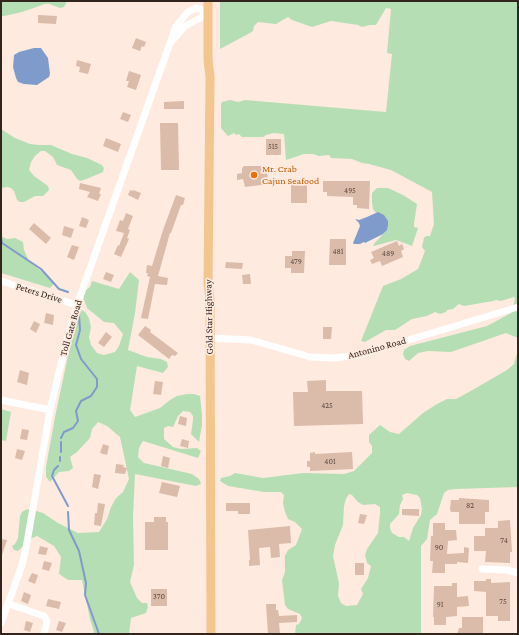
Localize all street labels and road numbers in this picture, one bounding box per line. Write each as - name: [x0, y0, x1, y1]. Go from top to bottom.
- street label: Gold Star Highway: [202, 279, 216, 355]
- street label: Peters Drive: [14, 280, 64, 306]
- street label: Toll Gate Road: [57, 299, 85, 357]
- street label: Antonino Road: [347, 334, 407, 362]

